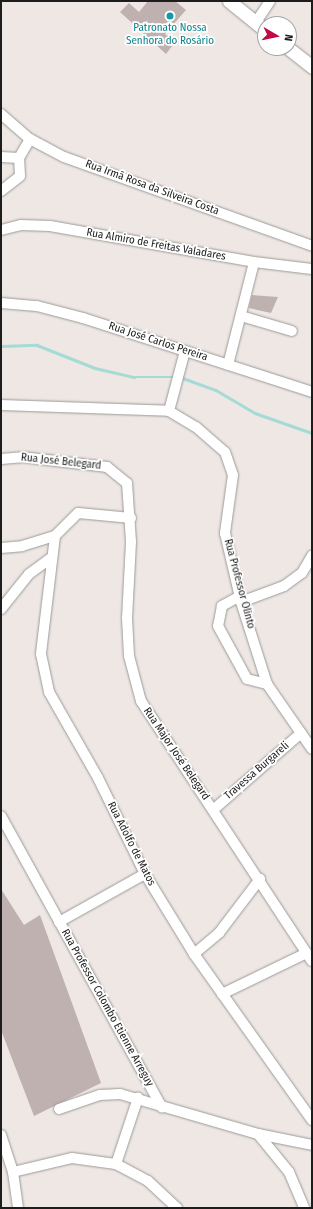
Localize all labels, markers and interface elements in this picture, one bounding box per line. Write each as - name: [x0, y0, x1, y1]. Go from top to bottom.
- marker: Patronato Nossa Senhora do Rosário: [165, 11, 175, 21]
- north arrow: [257, 16, 297, 56]
- place label: Patronato Nossa Senhora do Rosário: [126, 22, 214, 48]
- text: N: [281, 34, 295, 42]
- street label: Rua Irmã Rosa da Silveira Costa: [83, 158, 221, 218]
- street label: Rua Almiro de Freitas Valadares: [85, 226, 227, 264]
- street label: Rua José Carlos Pereira: [107, 320, 209, 364]
- street label: Rua José Belegard: [20, 451, 102, 473]
- street label: Rua Professor Olinto: [221, 538, 257, 630]
- street label: Rua Major José Belegard: [140, 705, 212, 803]
- street label: Travessa Burgareli: [222, 739, 292, 803]
- street label: Rua Adolfo de Matos: [104, 800, 158, 888]
- street label: Rua Professor Colombo Etienne Arreguy: [58, 927, 156, 1089]

